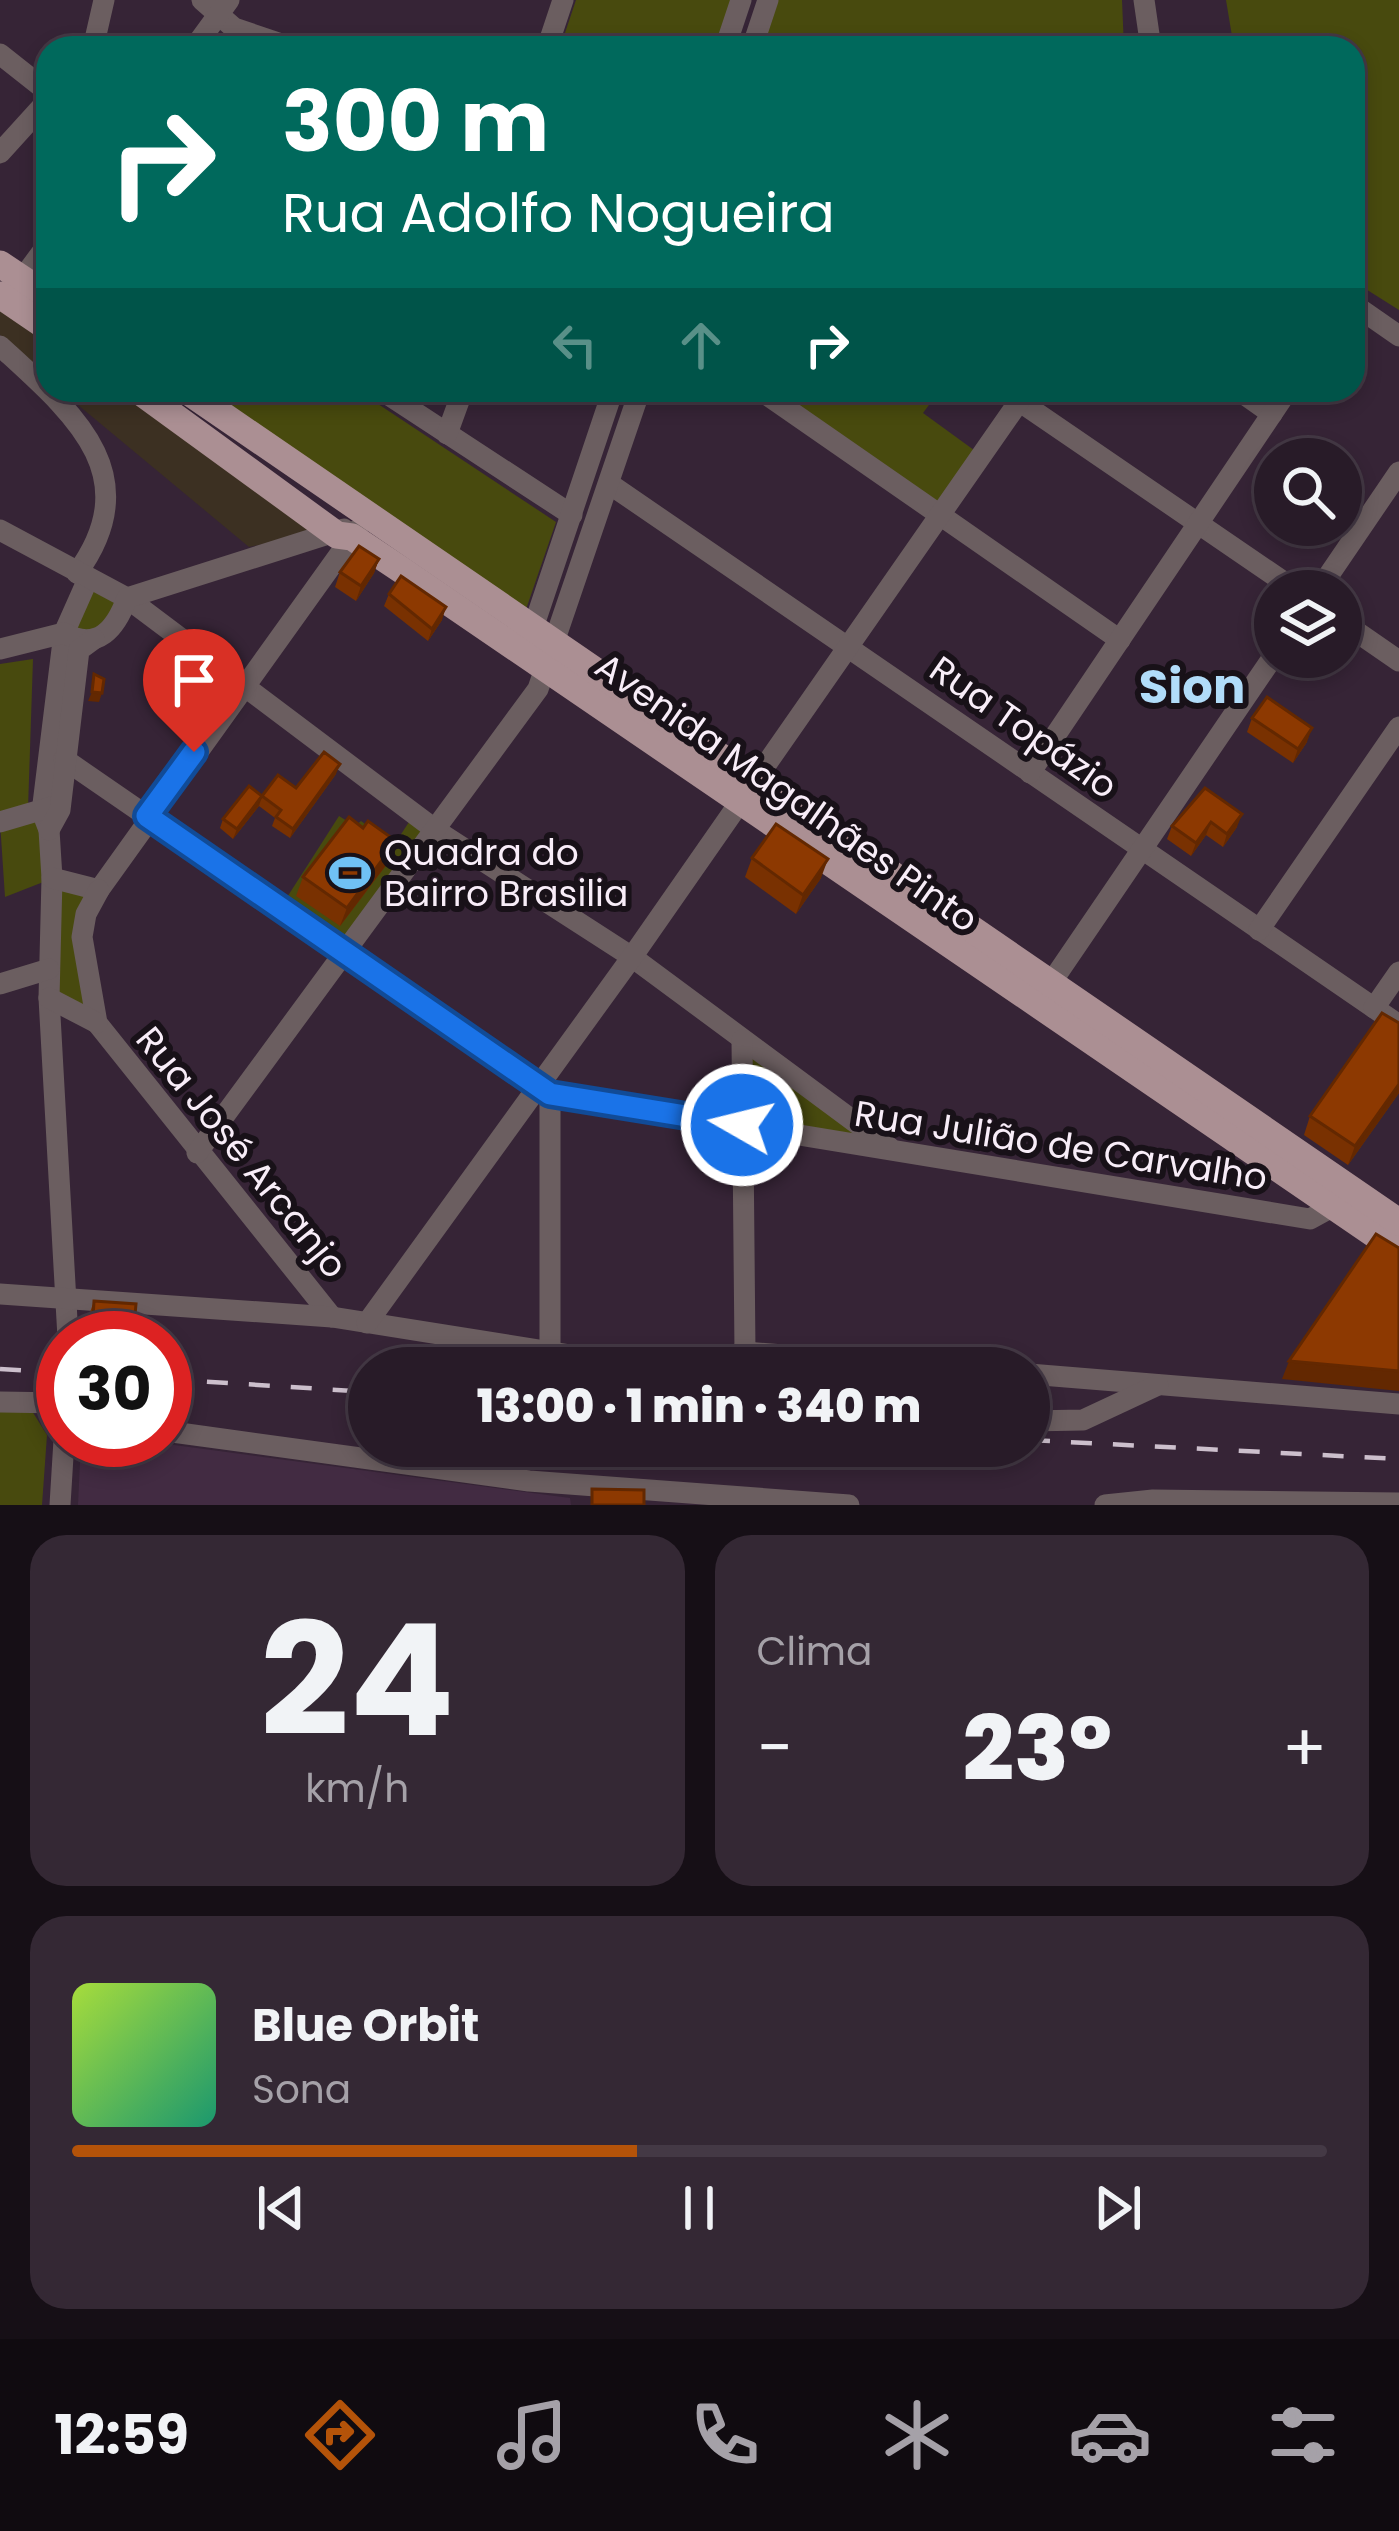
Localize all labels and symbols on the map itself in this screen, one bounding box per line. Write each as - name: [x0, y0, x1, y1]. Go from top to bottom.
- pin: [143, 629, 245, 752]
- street label: Avenida Magalhães Pinto: [585, 641, 988, 944]
- street label: Rua Topázio: [920, 644, 1128, 811]
- district label: Sion: [1139, 653, 1245, 720]
- place label: Quadra do Bairro Brasilia: [384, 827, 628, 919]
- sports icon: Quadra do Bairro Brasilia: [327, 850, 373, 896]
- street label: Rua José Arcanjo: [124, 1016, 359, 1289]
- position arrow: [679, 1062, 805, 1188]
- street label: Rua Julião de Carvalho: [851, 1088, 1271, 1203]
- speed limit sign: 30: [36, 1311, 192, 1467]

